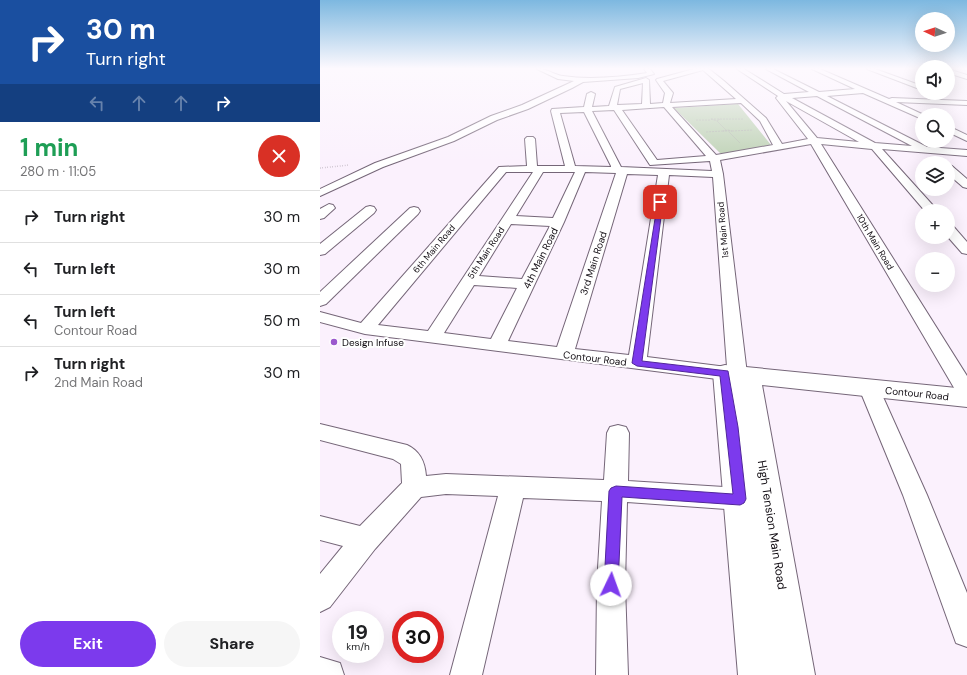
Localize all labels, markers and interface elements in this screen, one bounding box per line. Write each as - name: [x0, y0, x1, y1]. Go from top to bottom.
- text: 30 m: [86, 11, 156, 48]
- north arrow: [915, 12, 955, 52]
- map controls: [915, 12, 955, 292]
- icon: right: [20, 16, 72, 68]
- text: Turn right: [86, 47, 166, 71]
- button: sound: [915, 60, 955, 100]
- icon: left: [86, 92, 108, 114]
- icon: ahead: [128, 92, 150, 114]
- icon: ahead: [170, 92, 192, 114]
- icon: right: [212, 92, 234, 114]
- button: search: [915, 108, 955, 148]
- text: 1 min: [20, 132, 78, 163]
- button: close: [258, 135, 300, 177]
- button: layers: [915, 156, 955, 196]
- text: 280 m · 11:05: [20, 163, 96, 180]
- pin: [643, 185, 677, 219]
- icon: arrive: [649, 191, 671, 213]
- street label: 1st Main Road: [715, 201, 731, 259]
- button: +: [915, 204, 955, 244]
- icon: right: [20, 206, 42, 228]
- text: Turn right: [54, 207, 125, 227]
- text: 30 m: [264, 207, 300, 227]
- street label: 10th Main Road: [854, 212, 897, 272]
- street label: 6th Main Road: [410, 222, 458, 276]
- street label: 5th Main Road: [465, 224, 507, 281]
- street label: 4th Main Road: [520, 226, 561, 291]
- street label: 3rd Main Road: [577, 230, 610, 297]
- button: −: [915, 252, 955, 292]
- icon: left: [20, 258, 42, 280]
- text: Turn left: [54, 259, 115, 279]
- text: 30 m: [264, 259, 300, 279]
- text: Turn left: [54, 302, 115, 322]
- icon: left: [20, 310, 42, 332]
- text: 50 m: [263, 311, 300, 331]
- text: Contour Road: [54, 322, 137, 339]
- place label: Design Infuse: [342, 336, 404, 349]
- marker: Design Infuse: [329, 337, 339, 347]
- street label: Contour Road: [562, 348, 627, 369]
- text: Turn right: [54, 354, 125, 374]
- icon: right: [20, 362, 42, 384]
- text: 30 m: [264, 363, 300, 383]
- text: 2nd Main Road: [54, 374, 143, 391]
- street label: Contour Road: [884, 384, 949, 403]
- street label: High Tension Main Road: [754, 459, 790, 591]
- position arrow: [590, 564, 632, 606]
- speed limit sign: 30: [392, 611, 444, 663]
- text: 19: [348, 619, 368, 645]
- button: Exit: [20, 621, 156, 667]
- button: Share: [164, 621, 300, 667]
- text: km/h: [346, 640, 370, 653]

